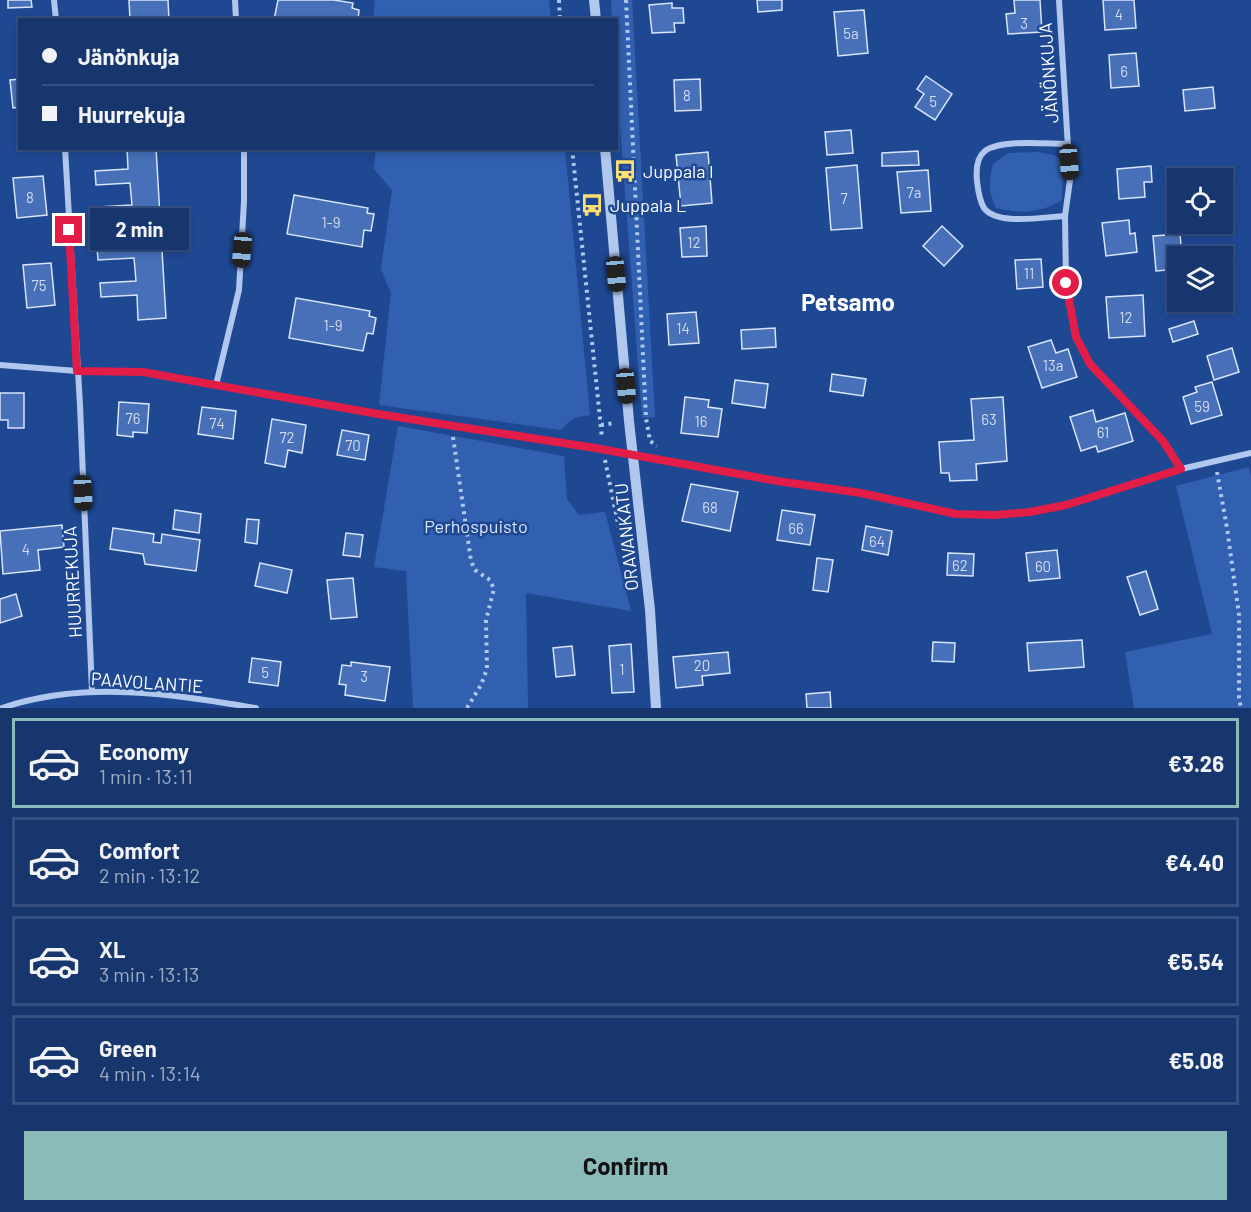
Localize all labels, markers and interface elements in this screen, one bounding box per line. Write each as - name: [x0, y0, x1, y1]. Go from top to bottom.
- house number: 4: [1115, 5, 1123, 23]
- house number: 3: [1020, 14, 1028, 32]
- street label: JÄNÖNKUJA: [1034, 22, 1062, 124]
- house number: 5a: [843, 24, 859, 42]
- text: Jänönkuja: [78, 43, 179, 69]
- house number: 6: [1120, 62, 1128, 80]
- house number: 8: [683, 86, 691, 104]
- house number: 5: [929, 92, 937, 110]
- text: Huurrekuja: [78, 101, 185, 127]
- car: [1059, 143, 1079, 181]
- bus stop icon: Juppala I: [612, 158, 638, 184]
- place label: Juppala I: [643, 160, 714, 182]
- map controls: [1167, 168, 1233, 312]
- button: locate: [1167, 168, 1233, 234]
- house number: 7a: [907, 183, 921, 201]
- house number: 8: [26, 188, 34, 206]
- house number: 7: [840, 189, 848, 207]
- bus stop icon: Juppala L: [579, 192, 605, 218]
- place label: Juppala L: [610, 194, 686, 216]
- callout: 2 min: [90, 209, 189, 251]
- house number: 1-9: [322, 213, 340, 231]
- route end: [55, 216, 82, 243]
- text: 2 min: [116, 217, 163, 241]
- car: [231, 231, 253, 269]
- house number: 12: [687, 233, 701, 251]
- button: layers: [1167, 246, 1233, 312]
- car: [605, 255, 627, 293]
- house number: 11: [1024, 264, 1034, 282]
- route start: [1052, 269, 1079, 296]
- house number: 75: [32, 276, 46, 294]
- district label: Petsamo: [801, 287, 895, 316]
- house number: 12: [1119, 308, 1133, 326]
- house number: 1-9: [324, 316, 342, 334]
- house number: 14: [676, 319, 690, 337]
- house number: 13a: [1043, 356, 1063, 374]
- car: [615, 367, 637, 405]
- house number: 59: [1194, 397, 1210, 415]
- house number: 76: [126, 409, 140, 427]
- house number: 63: [981, 410, 997, 428]
- house number: 16: [695, 412, 707, 430]
- house number: 74: [209, 414, 225, 432]
- house number: 61: [1097, 423, 1109, 441]
- house number: 72: [279, 428, 295, 446]
- house number: 70: [345, 436, 361, 454]
- car: [73, 475, 93, 511]
- street label: ORAVANKATU: [609, 482, 643, 592]
- house number: 68: [702, 498, 718, 516]
- park label: Perhospuisto: [424, 515, 528, 537]
- house number: 66: [788, 519, 804, 537]
- street label: HUURREKUJA: [58, 526, 86, 638]
- house number: 64: [869, 532, 885, 550]
- house number: 4: [22, 540, 30, 558]
- house number: 62: [952, 556, 968, 574]
- house number: 60: [1035, 557, 1051, 575]
- house number: 20: [694, 656, 710, 674]
- house number: 1: [619, 660, 625, 678]
- house number: 5: [261, 663, 269, 681]
- street label: PAAVOLANTIE: [90, 667, 204, 697]
- house number: 3: [360, 667, 368, 685]
- icon: car: [27, 736, 81, 790]
- text: Economy: [99, 738, 189, 764]
- text: €3.26: [1168, 750, 1224, 776]
- text: 1 min · 13:11: [99, 764, 193, 788]
- icon: car: [27, 835, 81, 889]
- text: Comfort: [99, 837, 180, 863]
- text: €4.40: [1165, 849, 1224, 875]
- text: 2 min · 13:12: [99, 863, 200, 887]
- icon: car: [27, 934, 81, 988]
- text: XL: [99, 936, 125, 962]
- text: €5.54: [1167, 948, 1224, 974]
- text: 3 min · 13:13: [99, 962, 199, 986]
- icon: car: [27, 1033, 81, 1087]
- text: Green: [99, 1035, 157, 1061]
- text: €5.08: [1168, 1047, 1224, 1073]
- text: 4 min · 13:14: [99, 1061, 201, 1085]
- button: Confirm: [24, 1131, 1227, 1200]

